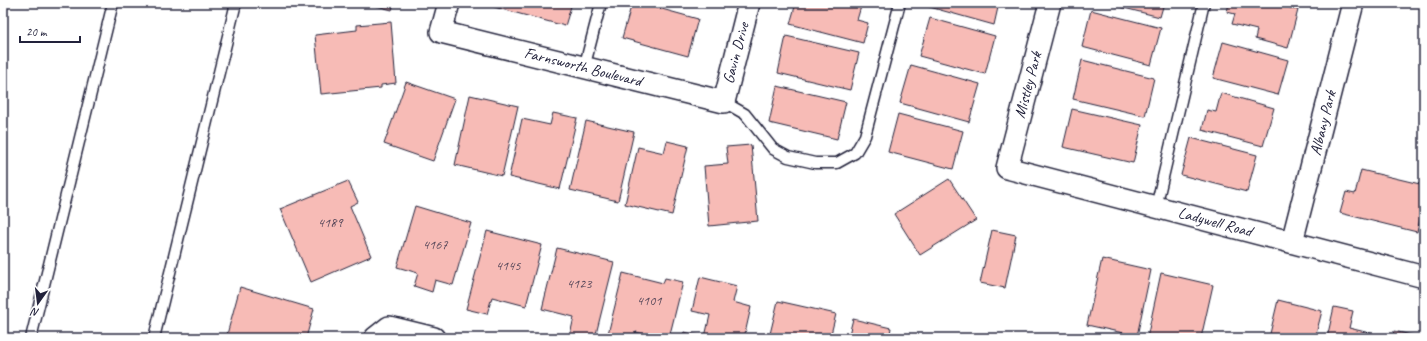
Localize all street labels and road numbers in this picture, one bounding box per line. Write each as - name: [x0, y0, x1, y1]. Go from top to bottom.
- street label: Gavin Drive: [718, 19, 754, 86]
- street label: Farnsworth Boulevard: [522, 43, 646, 92]
- street label: Mistley Park: [1010, 49, 1047, 120]
- street label: Albany Park: [1305, 88, 1341, 157]
- street label: Ladywell Road: [1176, 203, 1257, 242]

